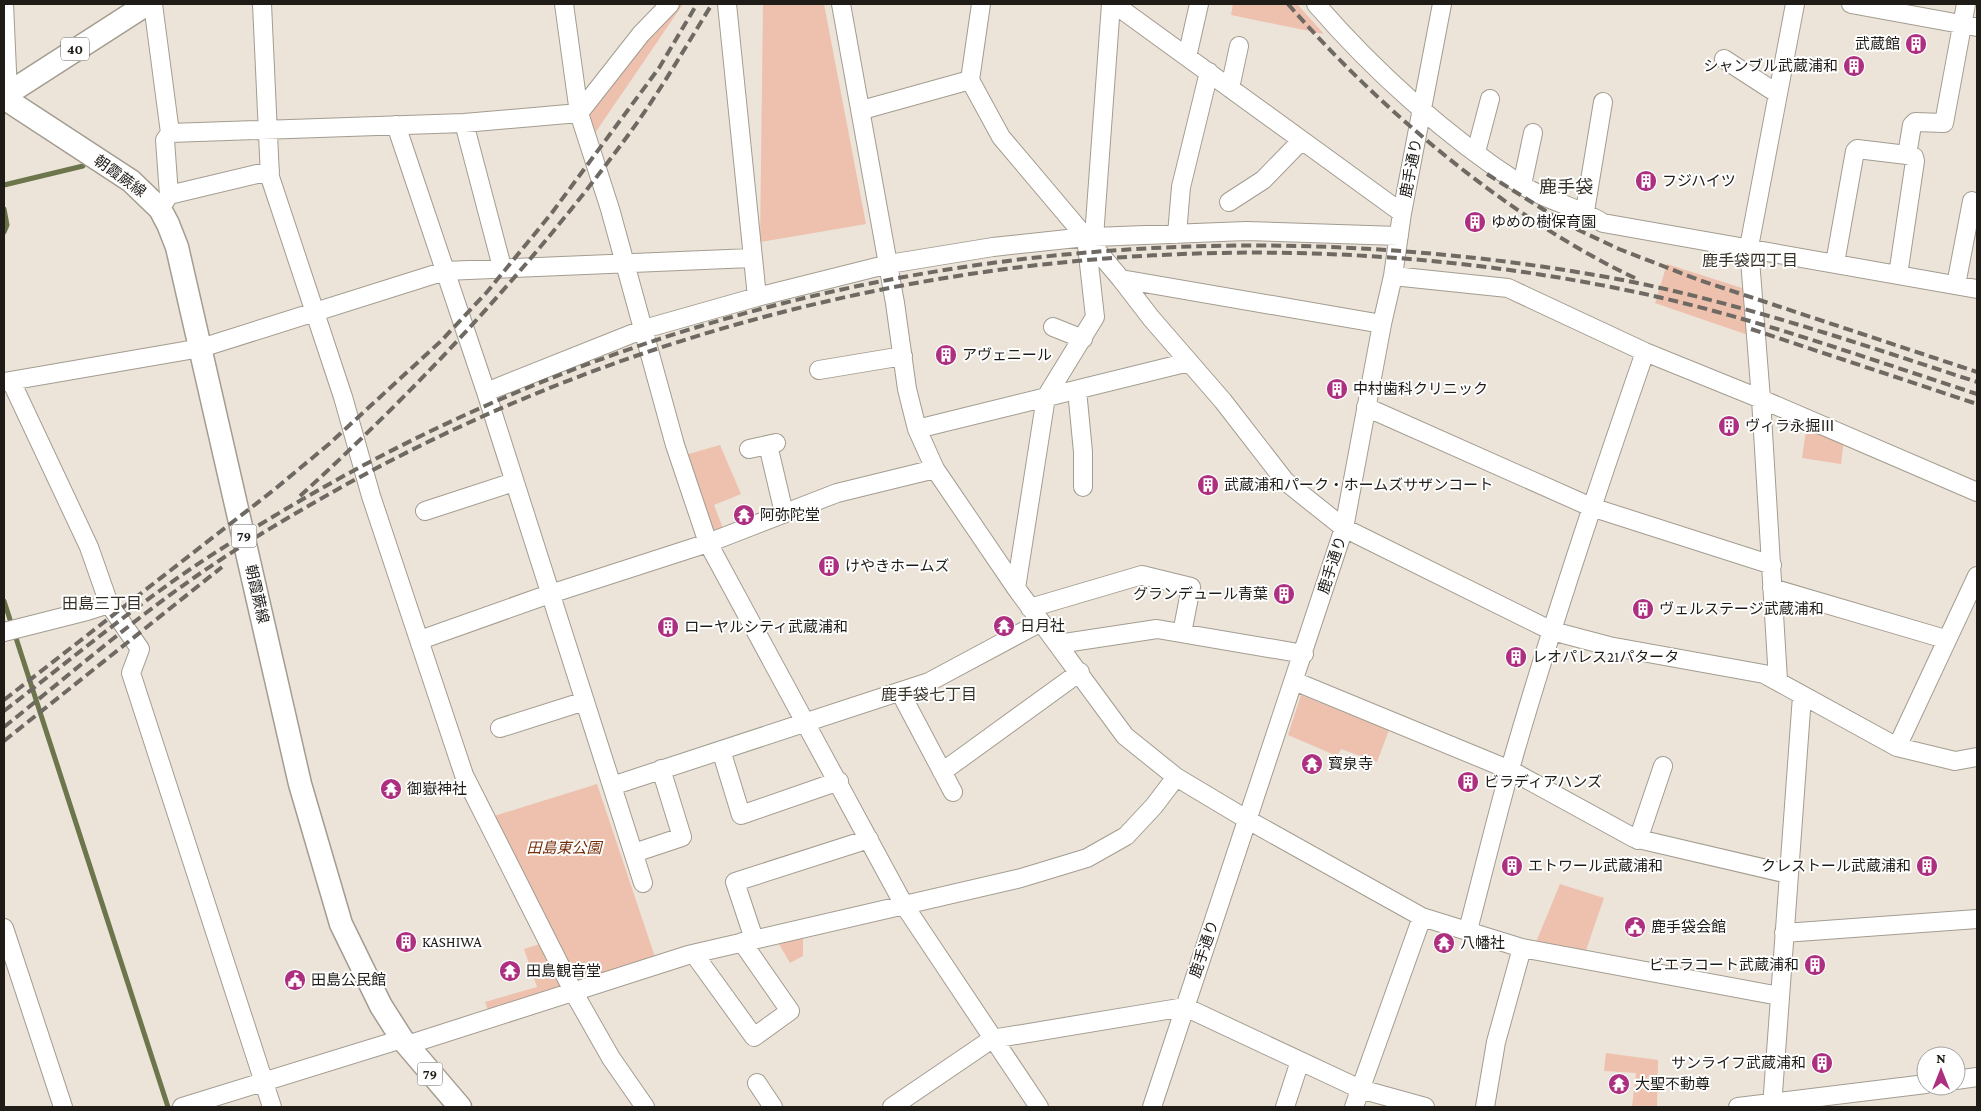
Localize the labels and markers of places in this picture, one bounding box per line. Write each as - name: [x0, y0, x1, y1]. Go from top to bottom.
- building icon: 武蔵館: [1904, 32, 1928, 56]
- place label: 武蔵館: [1855, 36, 1900, 52]
- building icon: シャンブル武蔵浦和: [1842, 54, 1866, 78]
- place label: シャンブル武蔵浦和: [1703, 57, 1838, 74]
- building icon: フジハイツ: [1634, 169, 1658, 193]
- place label: フジハイツ: [1662, 173, 1736, 189]
- building icon: ゆめの樹保育園: [1463, 210, 1487, 234]
- place label: ゆめの樹保育園: [1491, 213, 1596, 230]
- building icon: アヴェニール: [934, 343, 958, 367]
- place label: アヴェニール: [962, 347, 1052, 363]
- building icon: 中村歯科クリニック: [1325, 377, 1349, 401]
- place label: 中村歯科クリニック: [1353, 380, 1488, 397]
- building icon: ヴィラ永掘Ⅲ: [1717, 414, 1741, 438]
- place label: ヴィラ永掘Ⅲ: [1745, 418, 1835, 434]
- building icon: 武蔵浦和パーク・ホームズサザンコート: [1196, 473, 1220, 497]
- place label: 武蔵浦和パーク・ホームズサザンコート: [1224, 476, 1493, 493]
- temple icon: 阿弥陀堂: [732, 503, 756, 527]
- place label: 阿弥陀堂: [760, 507, 820, 523]
- building icon: けやきホームズ: [817, 554, 841, 578]
- place label: けやきホームズ: [845, 558, 950, 574]
- building icon: グランデュール青葉: [1272, 582, 1296, 606]
- place label: グランデュール青葉: [1133, 586, 1268, 602]
- building icon: ヴェルステージ武蔵浦和: [1631, 597, 1655, 621]
- place label: ヴェルステージ武蔵浦和: [1659, 600, 1824, 617]
- temple icon: 日月社: [992, 614, 1016, 638]
- building icon: ローヤルシティ武蔵浦和: [656, 615, 680, 639]
- place label: ローヤルシティ武蔵浦和: [684, 618, 848, 635]
- place label: 日月社: [1020, 618, 1065, 634]
- building icon: レオパレス21パタータ: [1504, 645, 1528, 669]
- place label: レオパレス21パタータ: [1532, 649, 1679, 665]
- temple icon: 寳泉寺: [1300, 752, 1324, 776]
- place label: 寳泉寺: [1328, 756, 1373, 772]
- building icon: ビラディアハンズ: [1456, 770, 1480, 794]
- place label: ビラディアハンズ: [1484, 774, 1602, 790]
- temple icon: 御嶽神社: [379, 777, 403, 801]
- place label: 御嶽神社: [407, 781, 467, 797]
- building icon: エトワール武蔵浦和: [1500, 854, 1524, 878]
- building icon: クレストール武蔵浦和: [1915, 854, 1939, 878]
- place label: エトワール武蔵浦和: [1528, 857, 1663, 874]
- place label: クレストール武蔵浦和: [1761, 857, 1911, 874]
- public building icon: 鹿手袋会館: [1623, 915, 1647, 939]
- place label: 鹿手袋会館: [1651, 918, 1726, 935]
- building icon: KASHIWA: [394, 930, 418, 954]
- temple icon: 八幡社: [1432, 931, 1456, 955]
- place label: KASHIWA: [422, 934, 482, 950]
- place label: 八幡社: [1460, 935, 1505, 951]
- building icon: ビエラコート武蔵浦和: [1803, 953, 1827, 977]
- place label: ビエラコート武蔵浦和: [1649, 956, 1799, 973]
- temple icon: 田島観音堂: [498, 959, 522, 983]
- place label: 田島観音堂: [526, 963, 601, 979]
- public building icon: 田島公民館: [283, 968, 307, 992]
- place label: 田島公民館: [311, 972, 386, 988]
- building icon: サンライフ武蔵浦和: [1810, 1051, 1834, 1075]
- place label: サンライフ武蔵浦和: [1671, 1054, 1806, 1071]
- temple icon: 大聖不動尊: [1607, 1072, 1631, 1096]
- place label: 大聖不動尊: [1635, 1076, 1710, 1092]

